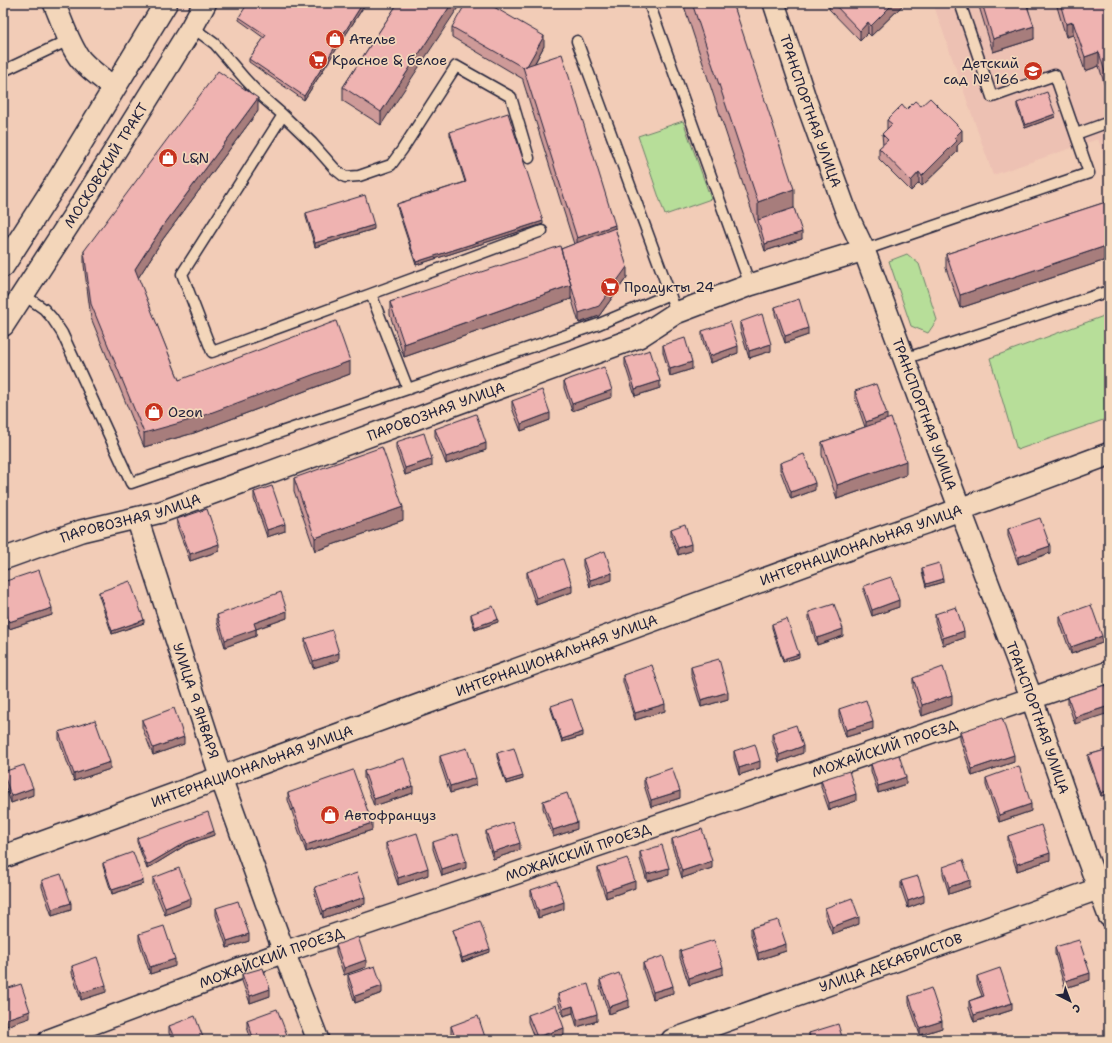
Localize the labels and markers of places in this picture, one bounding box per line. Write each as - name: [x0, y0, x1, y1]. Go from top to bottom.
- shop icon: Ателье: [324, 28, 346, 50]
- place label: Ателье: [349, 30, 396, 48]
- supermarket icon: Красное & белое: [307, 49, 329, 71]
- place label: Красное & белое: [332, 51, 447, 69]
- place label: Детский сад № 166: [943, 54, 1019, 88]
- school or university icon: Детский сад № 166: [1022, 60, 1044, 82]
- shop icon: L&N: [157, 147, 179, 169]
- place label: L&N: [182, 149, 209, 167]
- supermarket icon: Продукты 24: [599, 276, 621, 298]
- place label: Продукты 24: [624, 278, 714, 296]
- shop icon: Ozon: [143, 401, 165, 423]
- place label: Ozon: [168, 403, 203, 421]
- shop icon: Автофранцуз: [319, 804, 341, 826]
- place label: Автофранцуз: [344, 806, 436, 824]

